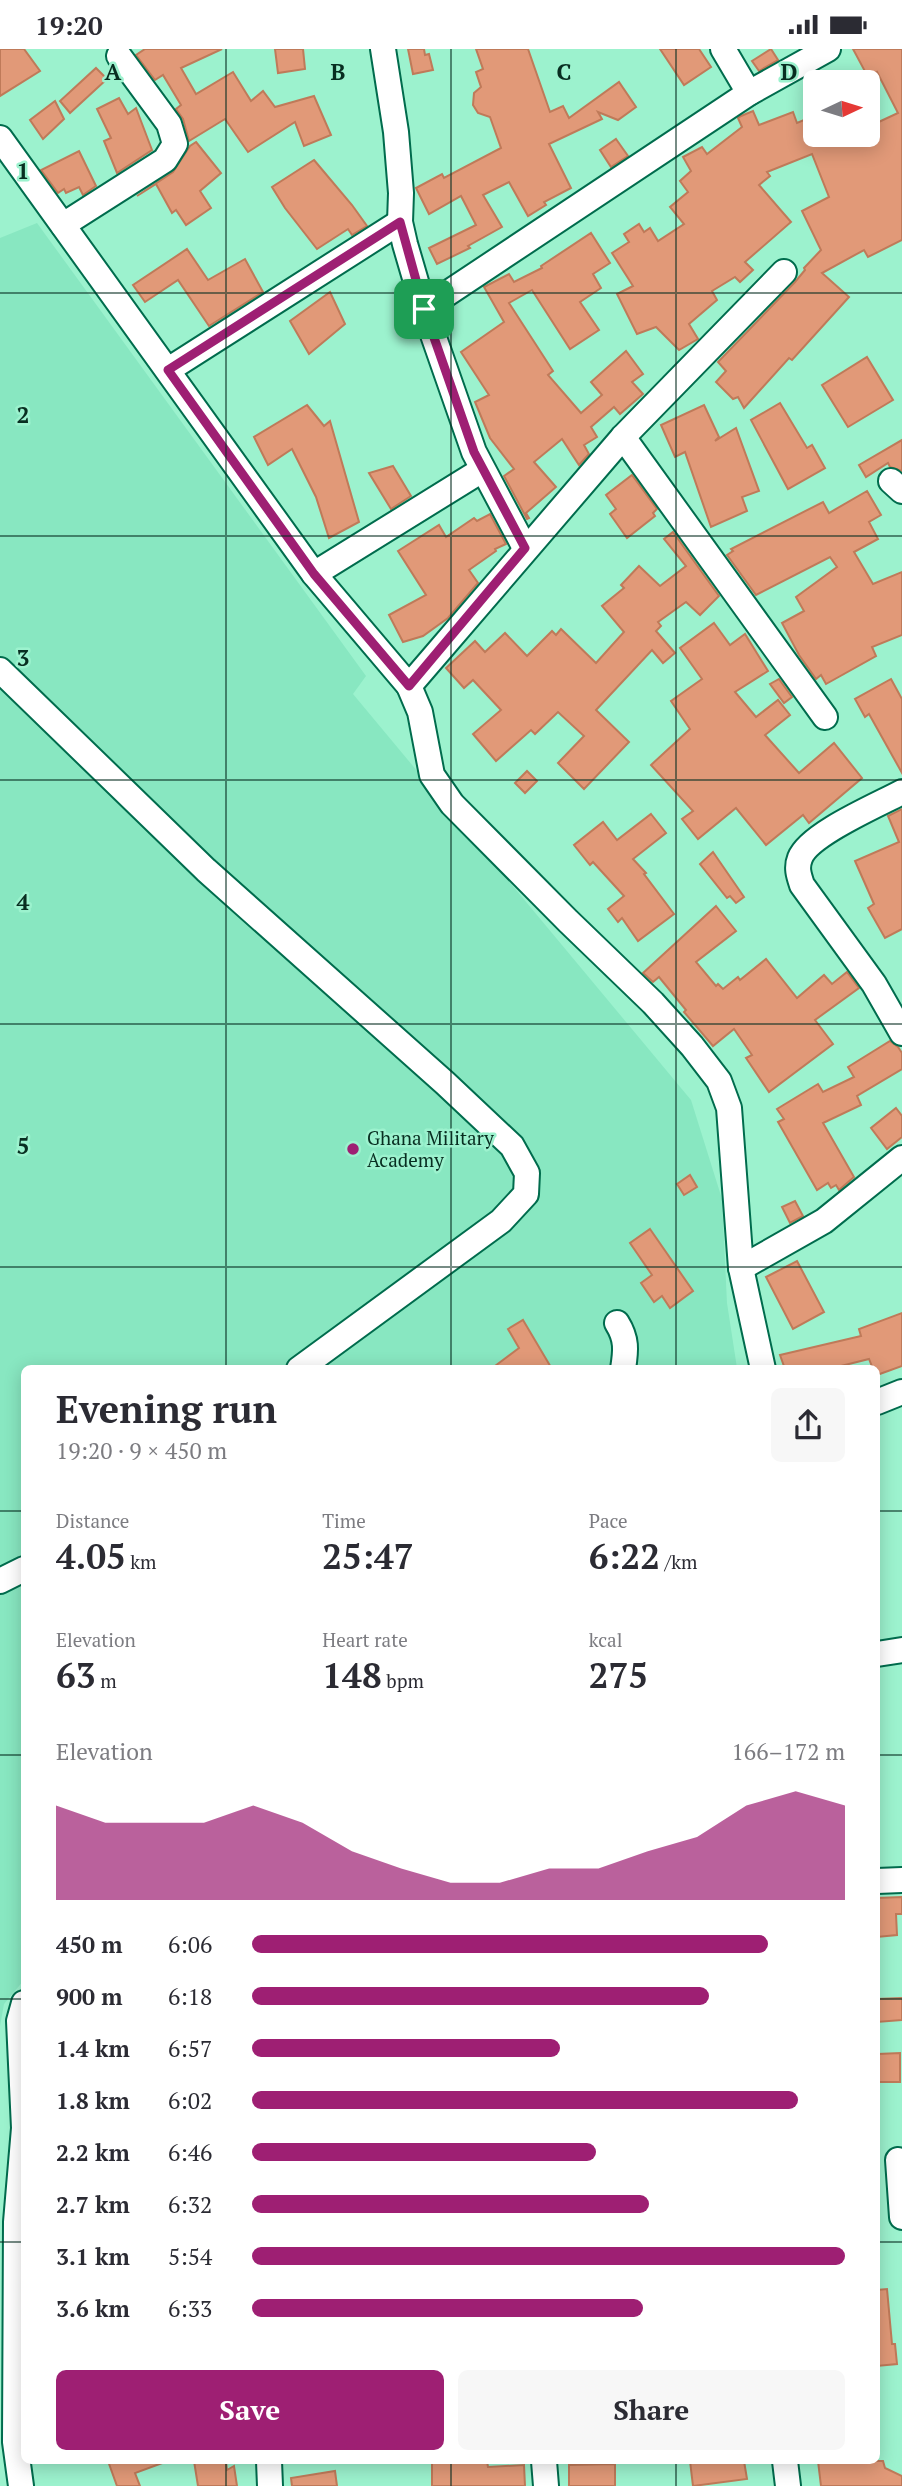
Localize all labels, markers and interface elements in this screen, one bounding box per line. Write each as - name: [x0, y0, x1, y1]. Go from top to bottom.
- text: 19:20: [35, 8, 103, 42]
- text: A: [105, 56, 122, 87]
- text: B: [331, 56, 346, 87]
- text: C: [557, 56, 572, 87]
- text: D: [781, 56, 798, 87]
- north arrow: [803, 70, 880, 147]
- map controls: [803, 70, 880, 147]
- text: 1: [17, 155, 30, 186]
- pin: [394, 279, 454, 339]
- icon: arrive: [405, 290, 443, 328]
- text: 2: [17, 399, 30, 430]
- text: 3: [17, 642, 30, 673]
- text: 4: [17, 886, 30, 917]
- place label: Ghana Military Academy: [367, 1125, 494, 1172]
- text: 5: [17, 1130, 30, 1161]
- marker: Ghana Military Academy: [345, 1141, 361, 1157]
- text: Evening run: [56, 1384, 277, 1434]
- button: share: [771, 1388, 845, 1462]
- text: 19:20 · 9 × 450 m: [56, 1435, 227, 1466]
- text: Distance: [56, 1508, 129, 1533]
- text: Time: [322, 1508, 366, 1533]
- text: Pace: [589, 1508, 628, 1533]
- text: 4.05: [56, 1533, 126, 1579]
- text: 25:47: [322, 1533, 413, 1579]
- text: 6:22: [589, 1533, 660, 1579]
- text: km: [126, 1549, 157, 1574]
- text: /km: [660, 1549, 697, 1574]
- text: Elevation: [56, 1627, 136, 1652]
- text: Heart rate: [322, 1627, 408, 1652]
- text: kcal: [589, 1627, 622, 1652]
- text: 63: [56, 1652, 96, 1698]
- text: 148: [322, 1652, 382, 1698]
- text: 275: [589, 1652, 648, 1698]
- text: m: [96, 1668, 117, 1693]
- text: bpm: [382, 1668, 424, 1693]
- text: Elevation: [56, 1736, 153, 1767]
- text: 166–172 m: [732, 1736, 845, 1767]
- text: 450 m: [56, 1929, 122, 1960]
- text: 6:06: [168, 1929, 212, 1960]
- text: 900 m: [56, 1981, 122, 2012]
- text: 6:18: [168, 1981, 212, 2012]
- text: 1.4 km: [56, 2033, 130, 2064]
- text: 6:57: [168, 2033, 212, 2064]
- text: 1.8 km: [56, 2085, 130, 2116]
- text: 6:02: [168, 2085, 212, 2116]
- text: 2.2 km: [56, 2137, 130, 2168]
- text: 6:46: [168, 2137, 212, 2168]
- text: 2.7 km: [56, 2189, 130, 2220]
- text: 6:32: [168, 2189, 212, 2220]
- text: 3.1 km: [56, 2241, 130, 2272]
- text: 5:54: [168, 2241, 212, 2272]
- text: 3.6 km: [56, 2293, 130, 2324]
- text: 6:33: [168, 2293, 212, 2324]
- button: Save: [56, 2370, 444, 2450]
- button: Share: [458, 2370, 845, 2450]

